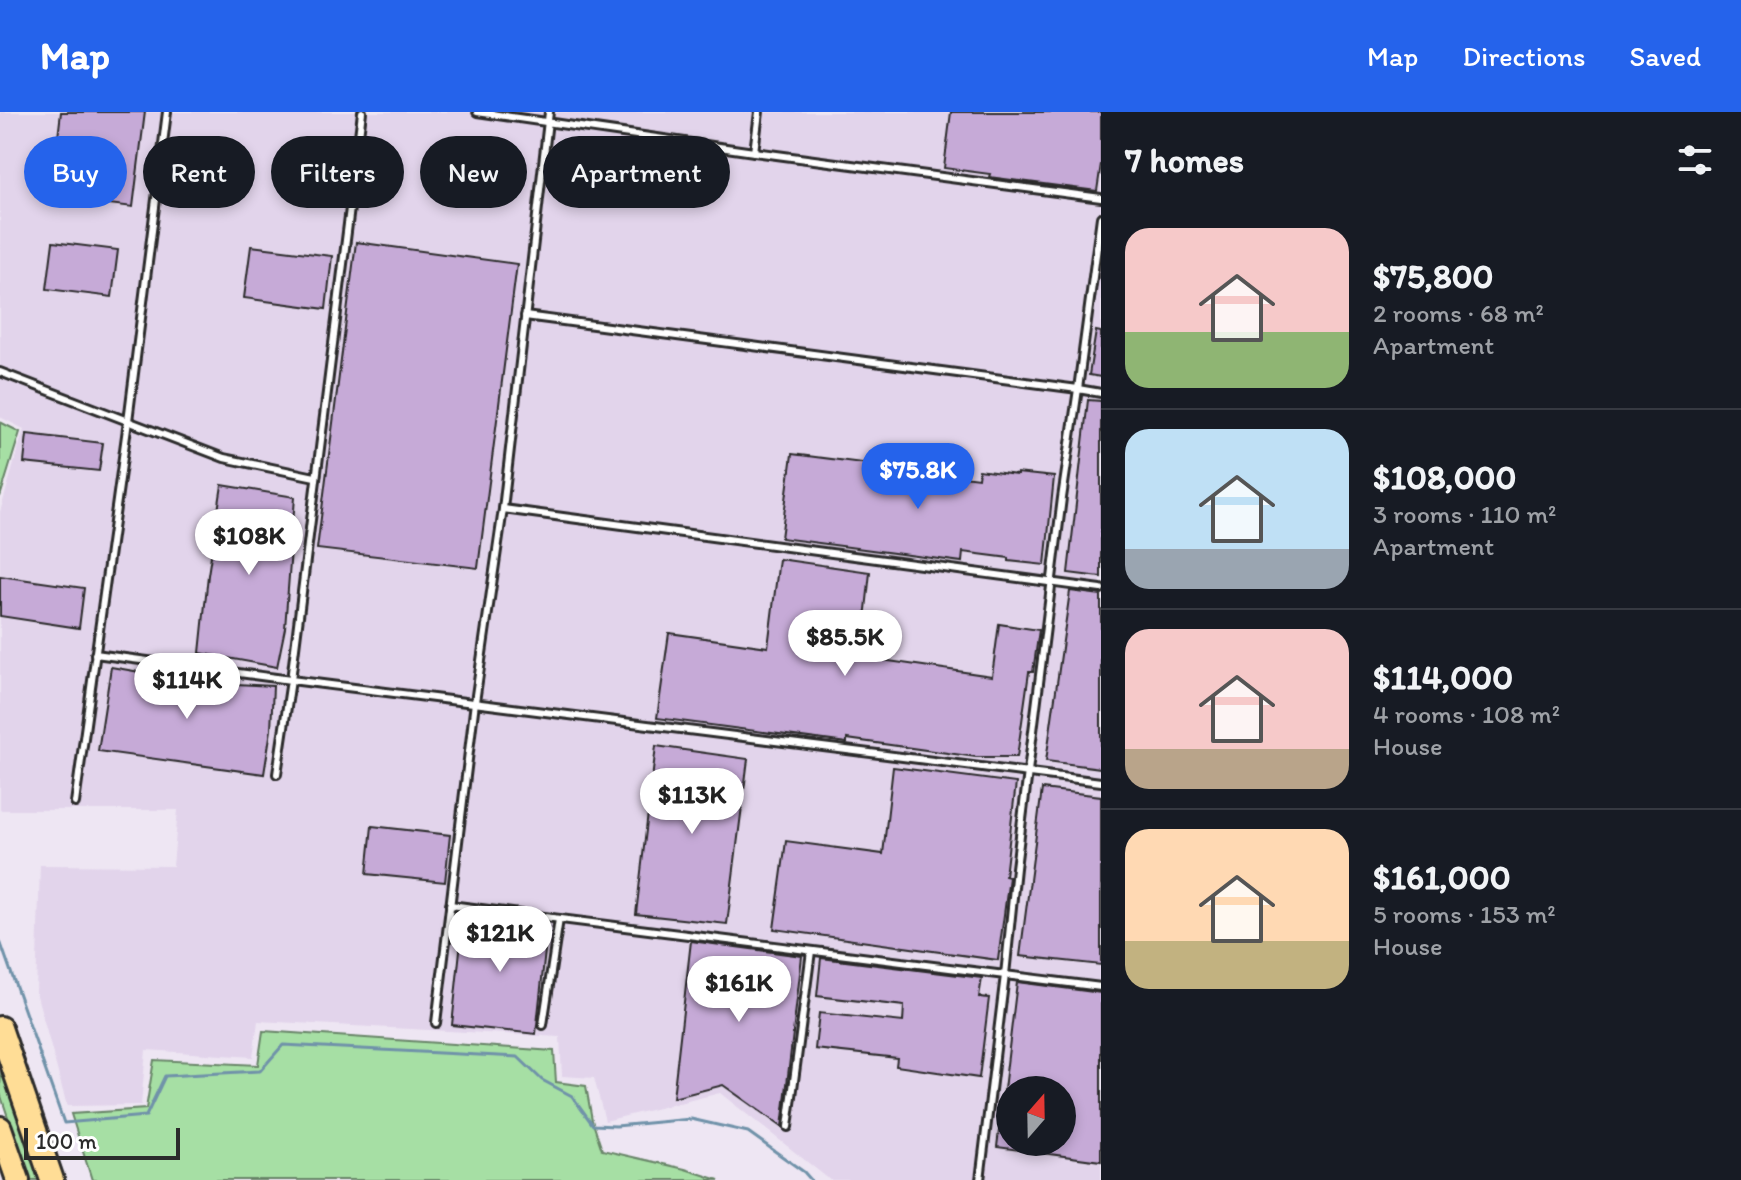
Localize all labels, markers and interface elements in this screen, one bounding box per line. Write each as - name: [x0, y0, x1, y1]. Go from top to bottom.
- text: Map: [40, 33, 110, 79]
- text: Map: [1367, 39, 1418, 73]
- text: Directions: [1462, 39, 1586, 73]
- text: Saved: [1630, 39, 1701, 73]
- chip: Buy: [24, 136, 127, 208]
- chip: Rent: [143, 136, 255, 208]
- chip: Filters: [271, 136, 404, 208]
- chip: New: [420, 136, 527, 208]
- chip: Apartment: [543, 136, 730, 208]
- icon: filters: [1673, 138, 1717, 182]
- text: 7 homes: [1125, 140, 1244, 181]
- text: $75,800: [1373, 256, 1494, 297]
- icon: home: [1189, 260, 1285, 356]
- text: 2 rooms · 68 m²: [1373, 297, 1544, 329]
- text: Apartment: [1373, 329, 1494, 361]
- pin: $75.8K: [853, 443, 983, 511]
- text: $75.8K: [880, 453, 957, 485]
- text: $108,000: [1373, 457, 1516, 498]
- icon: home: [1189, 461, 1285, 557]
- text: 3 rooms · 110 m²: [1373, 498, 1556, 530]
- pin: $108K: [193, 509, 305, 577]
- text: $108K: [213, 519, 285, 551]
- text: Apartment: [1373, 530, 1494, 562]
- pin: $85.5K: [780, 610, 910, 678]
- text: $85.5K: [806, 620, 884, 652]
- pin: $114K: [131, 653, 243, 721]
- text: $114,000: [1373, 657, 1513, 698]
- icon: home: [1189, 661, 1285, 757]
- text: $114K: [152, 663, 222, 695]
- text: 4 rooms · 108 m²: [1373, 698, 1560, 730]
- text: House: [1373, 730, 1443, 762]
- pin: $113K: [636, 768, 748, 836]
- text: $113K: [658, 778, 726, 810]
- text: $161,000: [1373, 857, 1511, 898]
- icon: home: [1189, 861, 1285, 957]
- text: 5 rooms · 153 m²: [1373, 898, 1556, 930]
- pin: $121K: [444, 906, 556, 974]
- text: $121K: [466, 916, 534, 948]
- text: House: [1373, 930, 1443, 962]
- pin: $161K: [683, 956, 795, 1024]
- text: $161K: [705, 966, 773, 998]
- north arrow: [996, 1076, 1076, 1156]
- map controls: [996, 1076, 1076, 1156]
- scale bar: [24, 1124, 180, 1160]
- text: 100 m: [36, 1128, 97, 1155]

